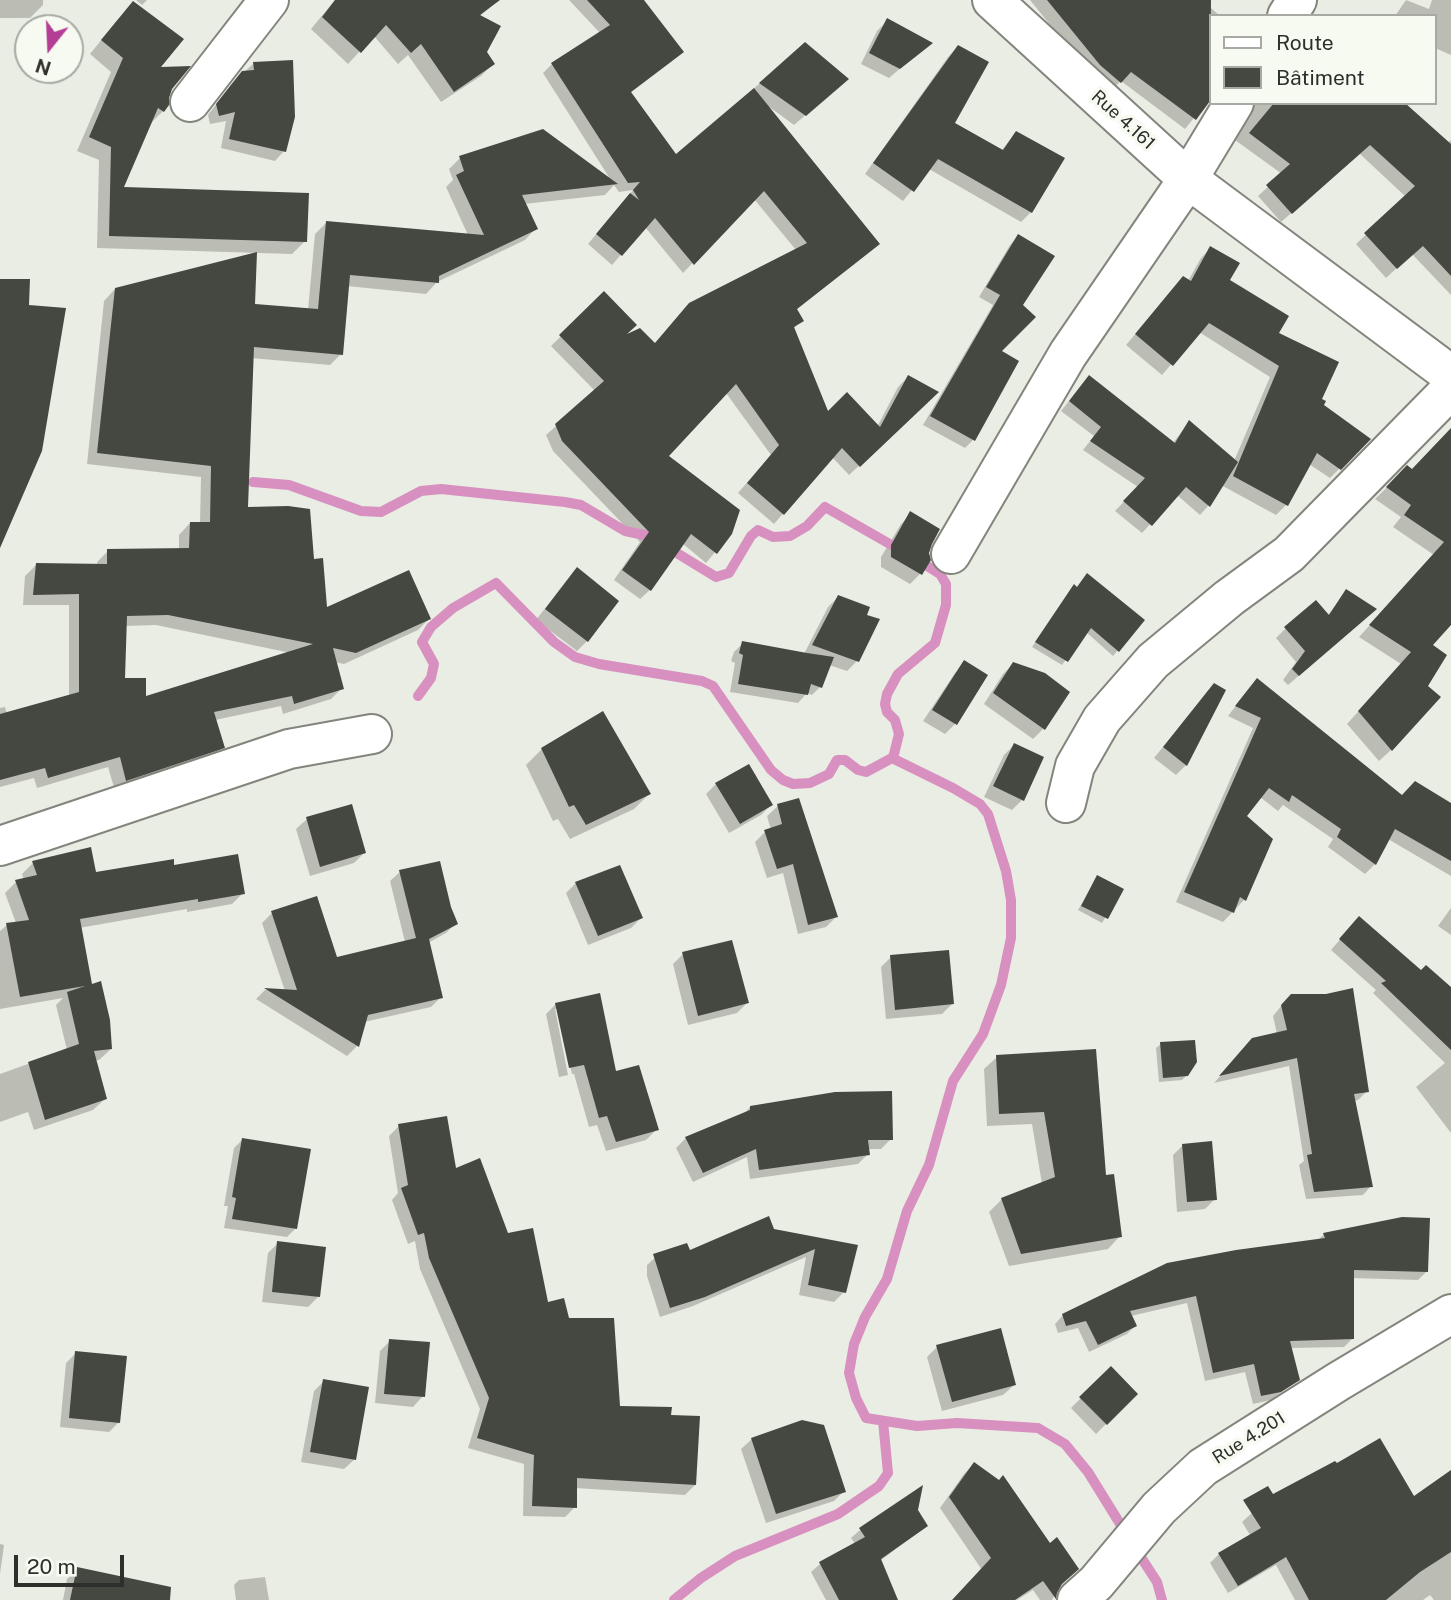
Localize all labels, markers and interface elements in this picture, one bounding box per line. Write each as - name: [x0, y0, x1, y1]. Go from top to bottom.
- north arrow: [14, 14, 84, 84]
- legend: [1210, 14, 1437, 105]
- text: Route: [1276, 30, 1334, 55]
- text: N: [33, 54, 54, 80]
- text: Bâtiment: [1276, 65, 1365, 90]
- street label: Rue 4.161: [1087, 86, 1159, 154]
- street label: Rue 4.201: [1209, 1407, 1289, 1469]
- scale bar: [18, 1540, 128, 1584]
- text: 20 m: [27, 1554, 76, 1579]

